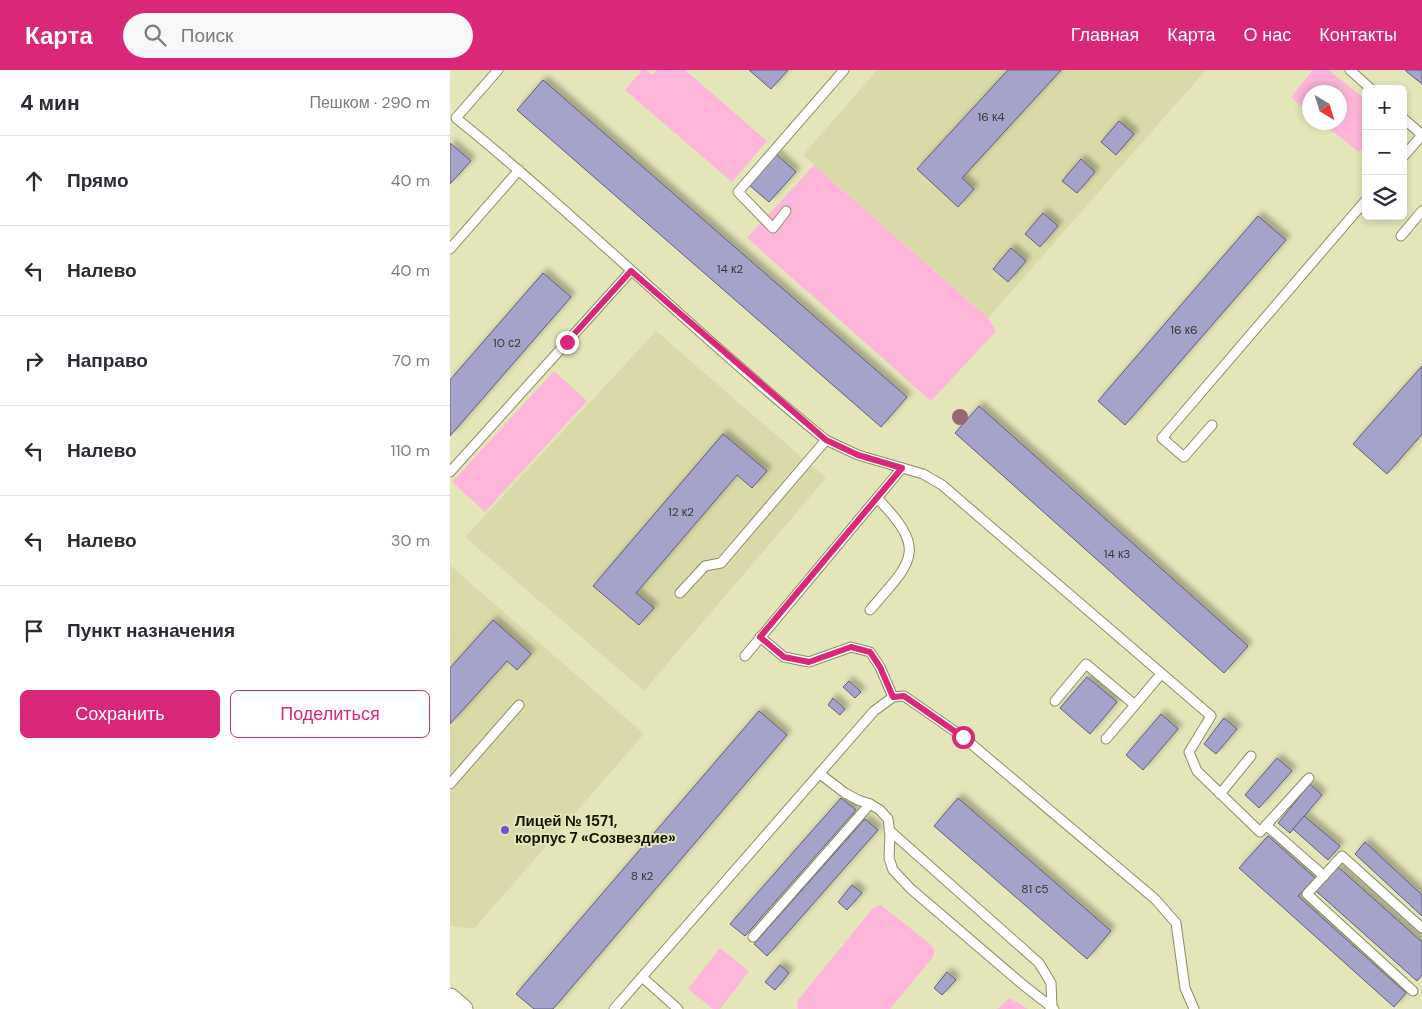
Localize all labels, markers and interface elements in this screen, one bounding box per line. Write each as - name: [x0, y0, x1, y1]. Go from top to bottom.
- search box: [123, 13, 473, 58]
- text: Карта: [25, 20, 93, 51]
- icon: search: [141, 21, 169, 49]
- text: Поиск: [181, 23, 233, 48]
- text: Главная: [1071, 23, 1139, 47]
- text: Карта: [1167, 23, 1216, 47]
- text: О нас: [1244, 23, 1291, 47]
- text: Контакты: [1319, 23, 1397, 47]
- north arrow: [1302, 85, 1347, 130]
- map controls: [1362, 85, 1407, 220]
- button: +: [1362, 85, 1407, 130]
- text: 4 мин: [20, 89, 80, 117]
- text: Пешком · 290 m: [309, 92, 430, 113]
- house number: 16 к4: [977, 109, 1005, 125]
- button: −: [1362, 130, 1407, 175]
- icon: ahead: [20, 167, 48, 195]
- text: Прямо: [67, 168, 129, 193]
- text: 40 m: [391, 170, 430, 191]
- button: layers: [1362, 175, 1407, 220]
- icon: left: [20, 257, 48, 285]
- text: Налево: [67, 258, 137, 283]
- text: 40 m: [391, 260, 430, 281]
- house number: 14 к2: [717, 261, 743, 277]
- house number: 16 к6: [1170, 322, 1198, 338]
- route end: [556, 331, 579, 354]
- house number: 10 с2: [493, 335, 521, 351]
- icon: right: [20, 347, 48, 375]
- text: Направо: [67, 348, 148, 373]
- text: 70 m: [392, 350, 430, 371]
- icon: left: [20, 437, 48, 465]
- text: Налево: [67, 438, 137, 463]
- text: 110 m: [391, 440, 430, 461]
- house number: 12 к2: [668, 504, 694, 520]
- icon: left: [20, 527, 48, 555]
- text: Налево: [67, 528, 137, 553]
- text: 30 m: [391, 530, 430, 551]
- house number: 14 к3: [1104, 546, 1130, 562]
- icon: arrive: [20, 617, 48, 645]
- text: Пункт назначения: [67, 618, 235, 643]
- button: Сохранить: [20, 690, 220, 738]
- button: Поделиться: [230, 690, 430, 738]
- route start: [952, 726, 975, 749]
- place label: Лицей № 1571, корпус 7 «Созвездие»: [515, 811, 676, 848]
- marker: Лицей № 1571, корпус 7 «Созвездие»: [499, 824, 511, 836]
- house number: 8 к2: [631, 868, 653, 884]
- house number: 81 с5: [1021, 881, 1049, 897]

